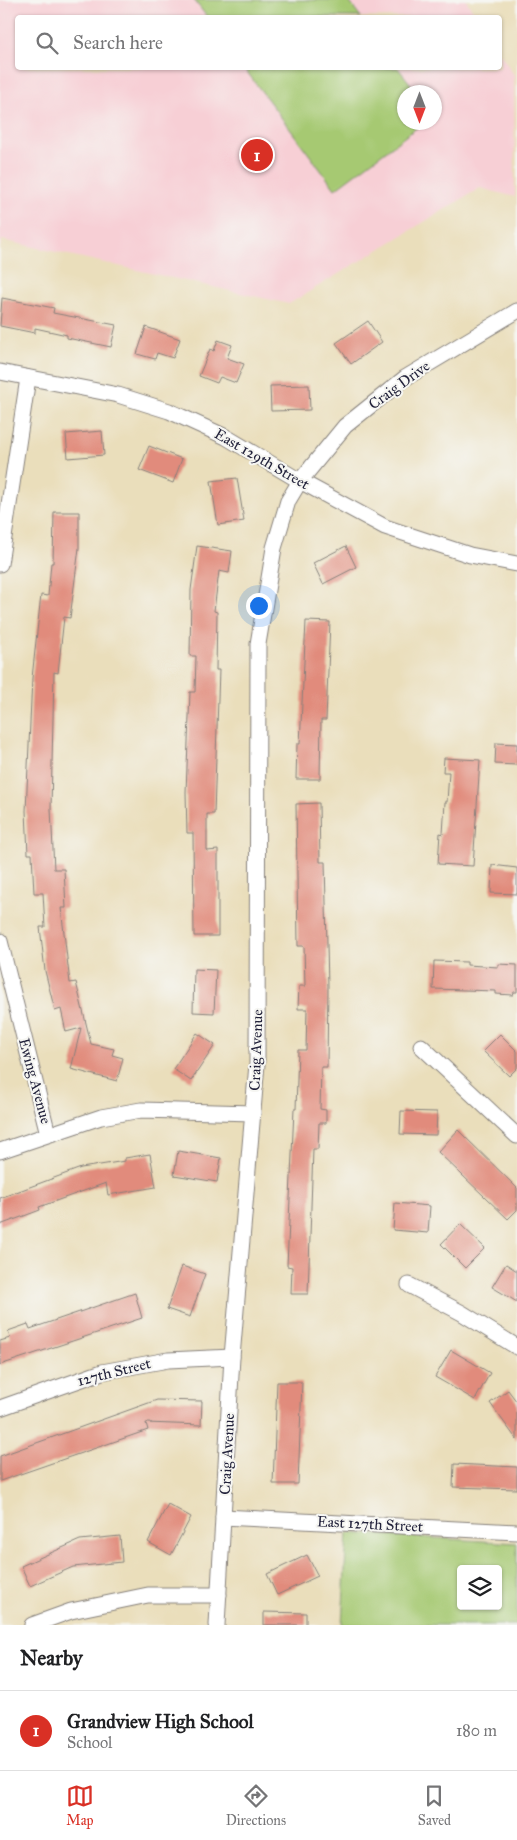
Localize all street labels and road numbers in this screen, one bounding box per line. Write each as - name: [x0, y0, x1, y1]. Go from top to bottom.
- street label: Craig Drive: [365, 357, 433, 413]
- street label: East 129th Street: [211, 425, 313, 494]
- street label: Craig Avenue: [246, 1009, 266, 1091]
- street label: Ewing Avenue: [15, 1036, 55, 1126]
- street label: 127th Street: [75, 1354, 153, 1390]
- street label: Craig Avenue: [216, 1413, 238, 1495]
- street label: East 127th Street: [317, 1512, 424, 1536]

